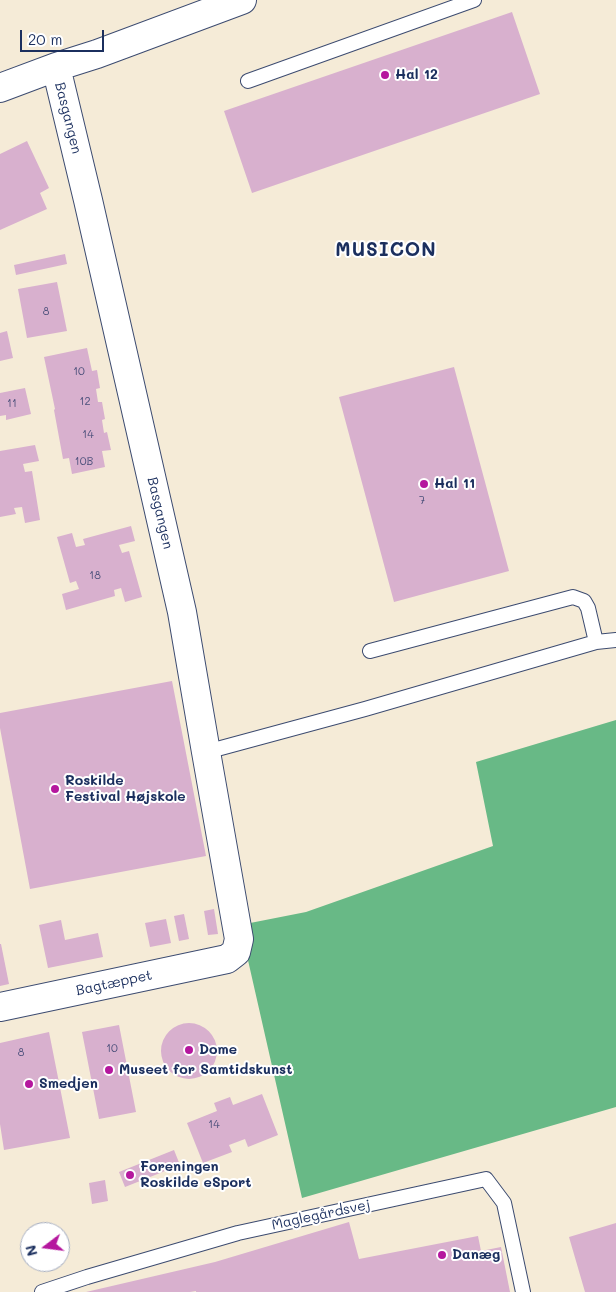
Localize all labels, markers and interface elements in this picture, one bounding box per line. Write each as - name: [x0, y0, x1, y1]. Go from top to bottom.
- scale bar: [22, 20, 106, 52]
- text: 20 m: [28, 29, 62, 49]
- place label: Hal 12: [395, 67, 438, 83]
- marker: Hal 12: [379, 69, 391, 81]
- street label: Basgangen: [51, 80, 85, 156]
- district label: MUSICON: [334, 239, 438, 261]
- house number: 8: [43, 305, 49, 319]
- house number: 10: [73, 365, 85, 379]
- house number: 12: [79, 395, 91, 409]
- house number: 11: [7, 397, 17, 411]
- house number: 14: [82, 428, 94, 442]
- house number: 10B: [75, 455, 93, 469]
- street label: Basgangen: [144, 475, 176, 551]
- place label: Hal 11: [434, 476, 475, 492]
- marker: Hal 11: [418, 478, 430, 490]
- house number: 7: [419, 494, 425, 508]
- house number: 18: [89, 569, 101, 583]
- place label: Roskilde Festival Højskole: [65, 773, 186, 806]
- marker: Roskilde Festival Højskole: [49, 783, 61, 795]
- street label: Bagtæppet: [74, 967, 154, 999]
- house number: 10: [106, 1042, 118, 1056]
- place label: Dome: [199, 1042, 237, 1058]
- marker: Dome: [183, 1044, 195, 1056]
- house number: 8: [18, 1046, 24, 1060]
- place label: Museet for Samtidskunst: [119, 1062, 292, 1078]
- marker: Museet for Samtidskunst: [103, 1064, 115, 1076]
- place label: Smedjen: [39, 1076, 98, 1092]
- marker: Smedjen: [23, 1078, 35, 1090]
- house number: 14: [208, 1118, 220, 1132]
- place label: Foreningen Roskilde eSport: [140, 1159, 251, 1192]
- marker: Foreningen Roskilde eSport: [124, 1169, 136, 1181]
- street label: Maglegårdsvej: [270, 1196, 372, 1234]
- north arrow: [20, 1222, 70, 1272]
- text: N: [20, 1243, 42, 1258]
- place label: Danæg: [452, 1247, 500, 1263]
- marker: Danæg: [436, 1249, 448, 1261]

